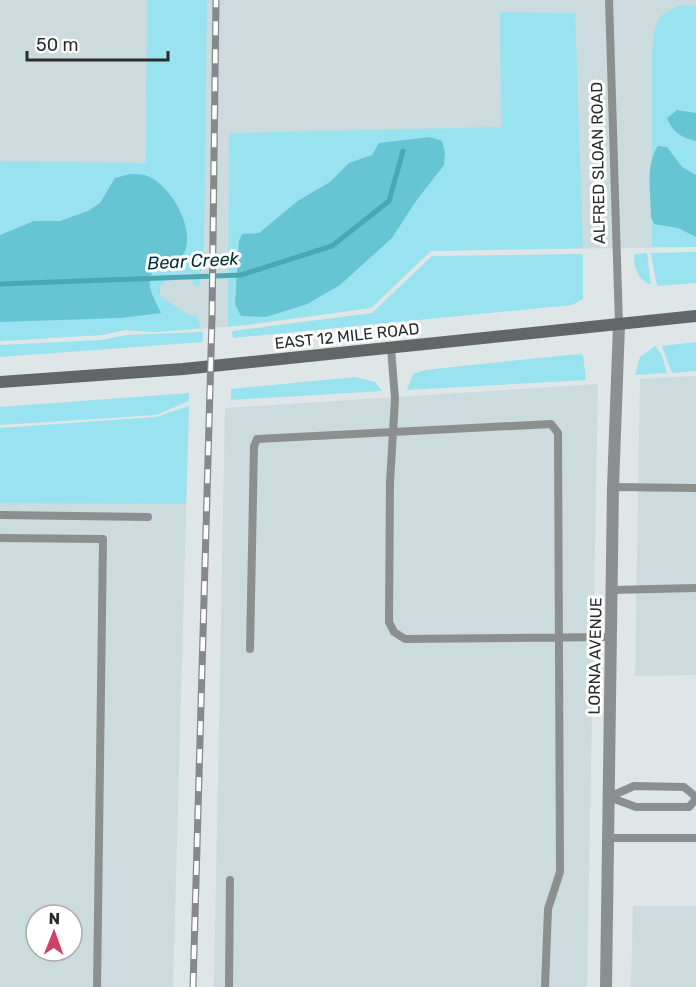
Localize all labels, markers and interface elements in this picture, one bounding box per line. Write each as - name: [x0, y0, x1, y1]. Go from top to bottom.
- scale bar: [27, 24, 168, 62]
- text: 50 m: [36, 34, 79, 56]
- street label: ALFRED SLOAN ROAD: [587, 82, 609, 244]
- water label: Bear Creek: [147, 248, 240, 274]
- street label: EAST 12 MILE ROAD: [274, 319, 420, 353]
- street label: LORNA AVENUE: [584, 597, 606, 715]
- north arrow: [24, 903, 84, 963]
- text: N: [48, 909, 60, 928]

